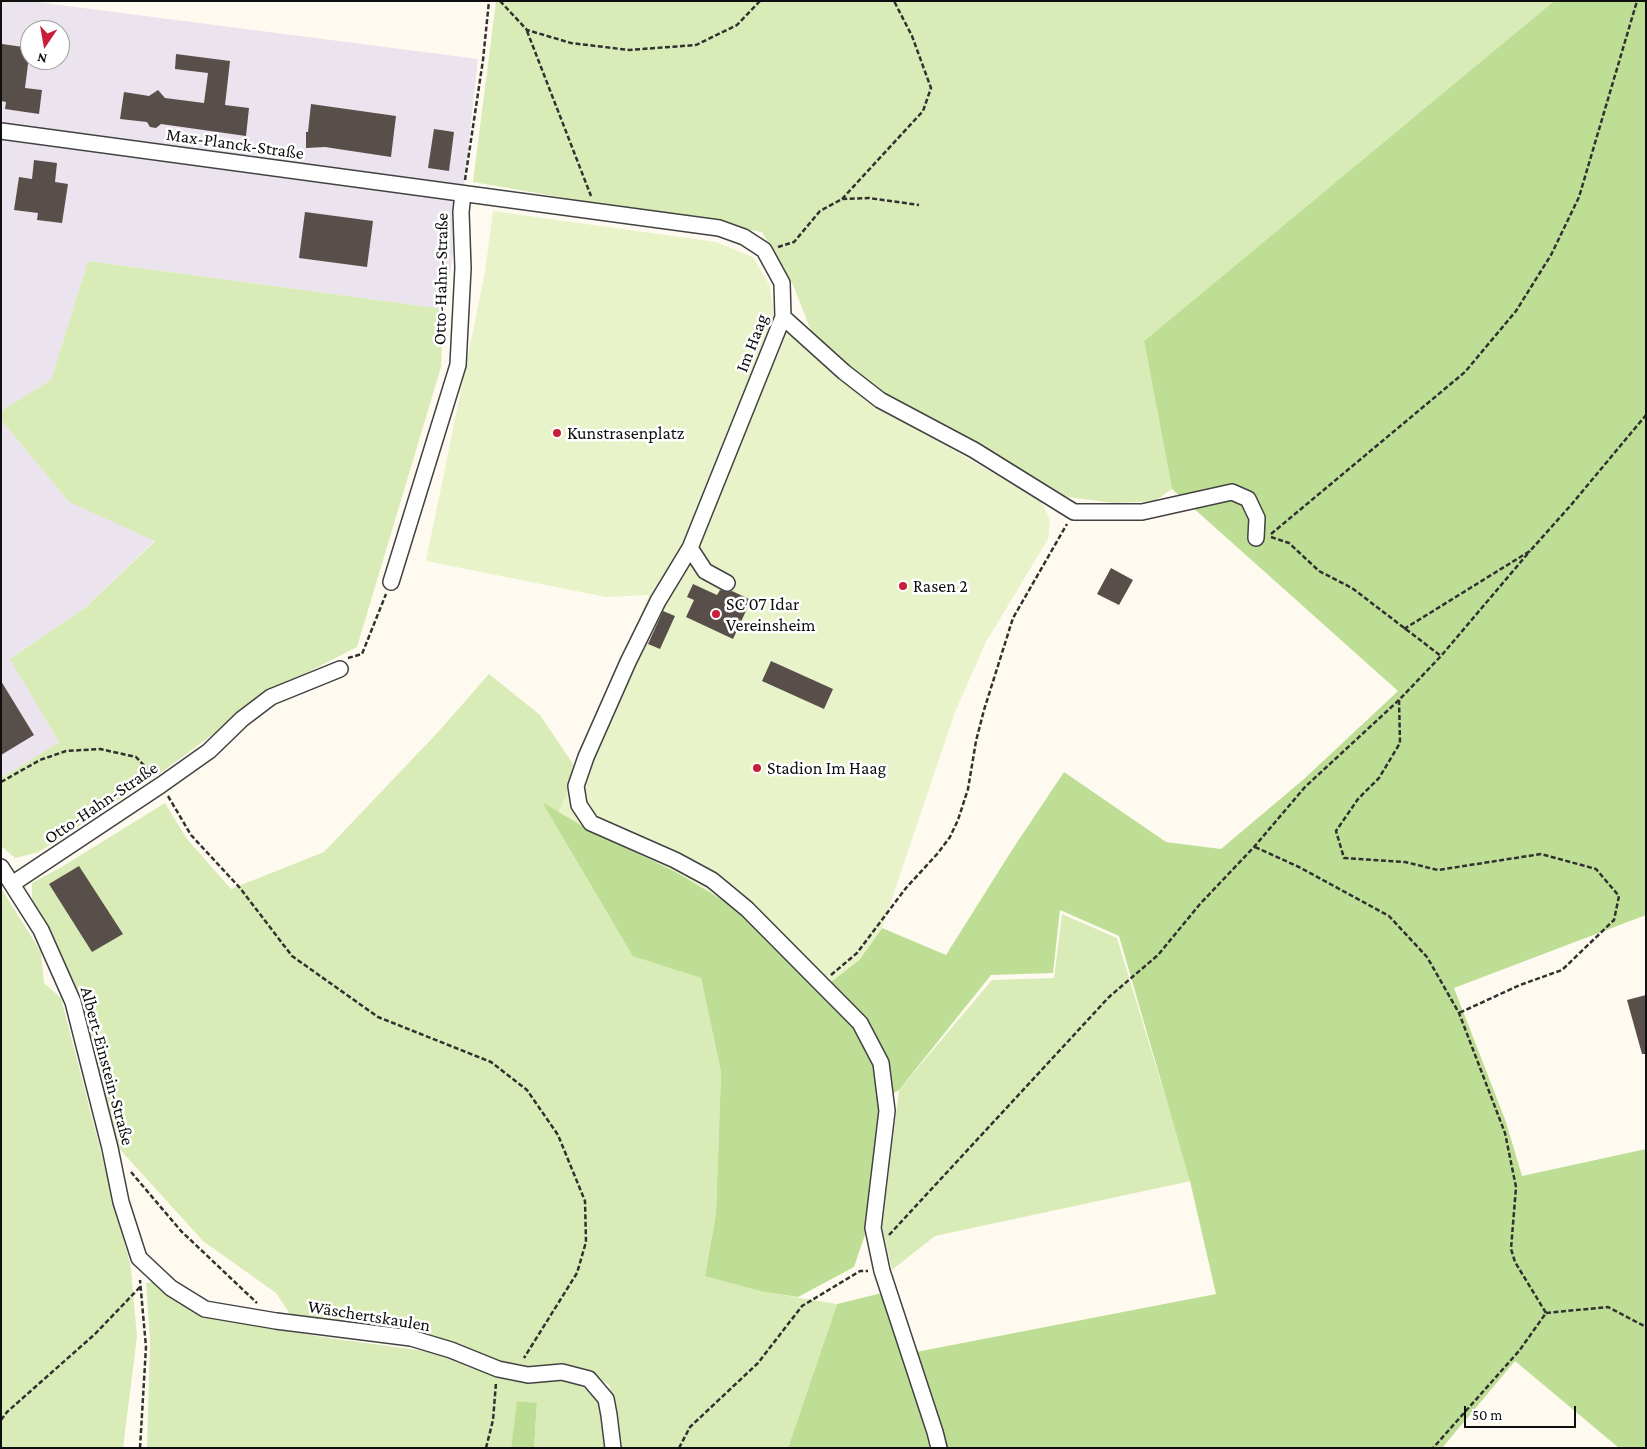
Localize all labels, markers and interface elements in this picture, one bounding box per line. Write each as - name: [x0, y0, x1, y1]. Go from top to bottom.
- north arrow: [20, 20, 70, 70]
- text: N: [36, 50, 48, 68]
- street label: Max-Planck-Straße: [165, 124, 305, 164]
- street label: Otto-Hahn-Straße: [429, 213, 453, 345]
- street label: Im Haag: [731, 311, 773, 375]
- place label: Kunstrasenplatz: [567, 422, 684, 444]
- marker: Kunstrasenplatz: [551, 427, 563, 439]
- place label: Rasen 2: [913, 575, 968, 597]
- marker: Rasen 2: [897, 580, 909, 592]
- place label: SC 07 Idar Vereinsheim: [726, 593, 816, 636]
- marker: SC 07 Idar Vereinsheim: [710, 608, 722, 620]
- street label: Otto-Hahn-Straße: [40, 757, 162, 849]
- place label: Stadion Im Haag: [767, 757, 886, 779]
- marker: Stadion Im Haag: [751, 762, 763, 774]
- street label: Albert-Einstein-Straße: [75, 984, 139, 1148]
- street label: Wäschertskaulen: [306, 1296, 432, 1336]
- scale bar: [1467, 1396, 1580, 1428]
- text: 50 m: [1472, 1407, 1502, 1423]

